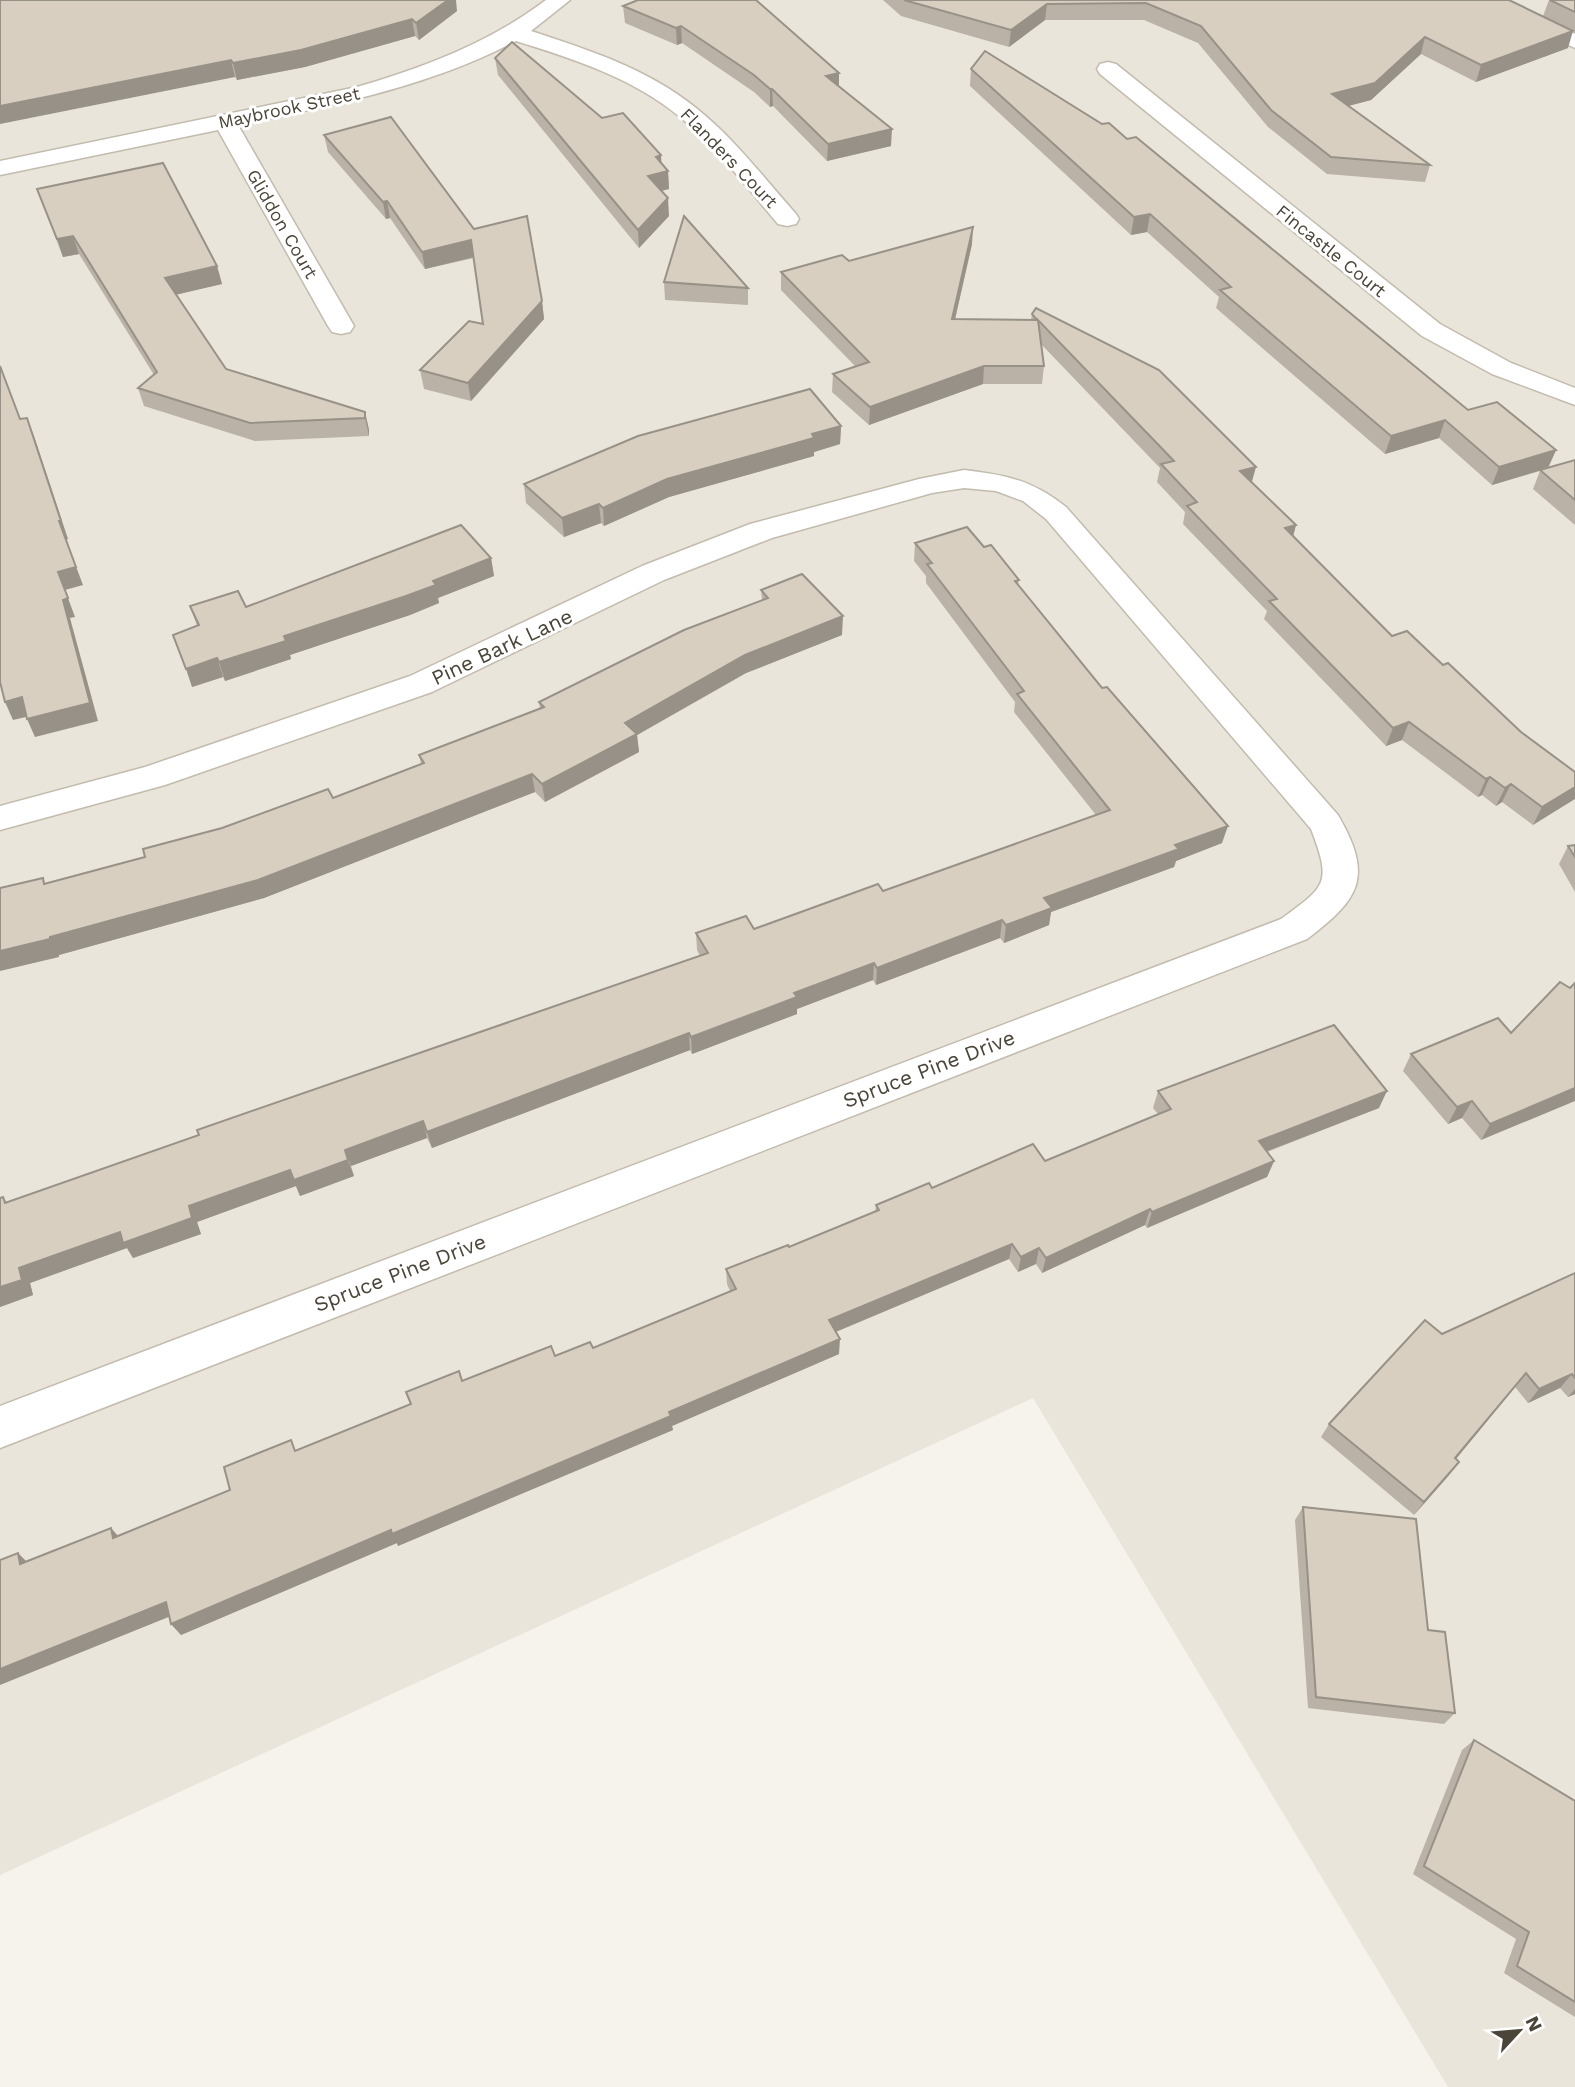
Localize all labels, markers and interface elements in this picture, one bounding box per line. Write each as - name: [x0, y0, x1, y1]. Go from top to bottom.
- street label: Maybrook Street: [216, 82, 362, 133]
- street label: Flanders Court: [676, 103, 783, 212]
- street label: Gliddon Court: [243, 165, 322, 282]
- street label: Fincastle Court: [1272, 200, 1391, 301]
- street label: Pine Bark Lane: [427, 603, 576, 690]
- street label: Spruce Pine Drive: [839, 1024, 1018, 1113]
- street label: Spruce Pine Drive: [310, 1228, 489, 1317]
- north arrow: [1484, 1996, 1554, 2066]
- text: N: [1520, 2012, 1547, 2035]

